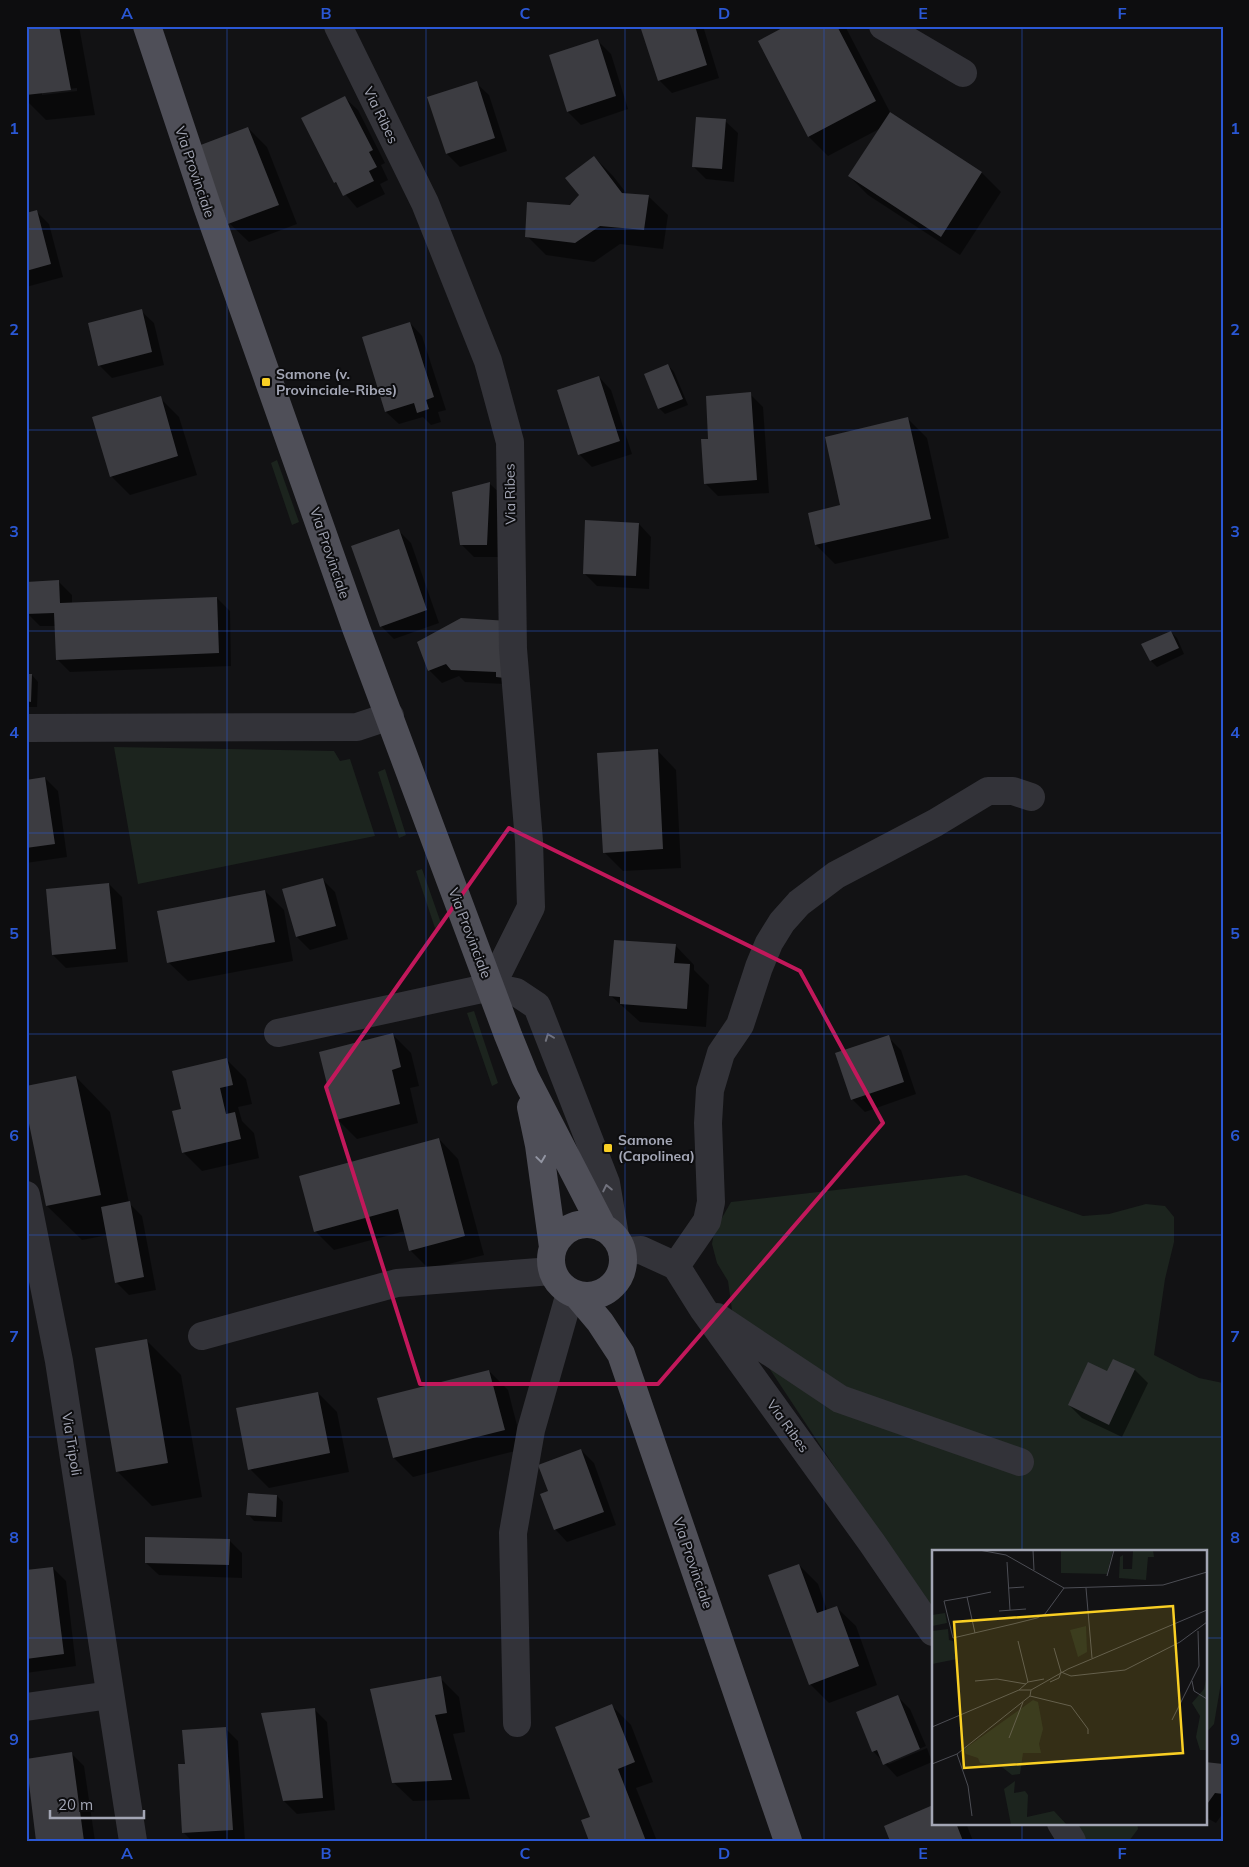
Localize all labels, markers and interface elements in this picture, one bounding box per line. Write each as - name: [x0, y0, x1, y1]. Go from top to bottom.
- text: A: [121, 3, 133, 23]
- text: B: [320, 3, 332, 23]
- text: C: [520, 3, 531, 23]
- text: D: [718, 3, 730, 23]
- text: E: [918, 3, 928, 23]
- text: F: [1117, 3, 1127, 23]
- street label: Via Ribes: [360, 84, 403, 146]
- text: 1: [9, 118, 19, 138]
- text: 1: [1230, 118, 1240, 138]
- street label: Via Provinciale: [171, 124, 219, 220]
- text: 2: [9, 319, 19, 339]
- text: 2: [1230, 319, 1240, 339]
- place label: Samone (v. Provinciale-Ribes): [276, 365, 397, 399]
- marker: Samone (v. Provinciale-Ribes): [260, 376, 272, 388]
- street label: Via Ribes: [500, 463, 520, 525]
- street label: Via Provinciale: [306, 505, 354, 601]
- text: 3: [9, 521, 19, 541]
- text: 3: [1230, 521, 1240, 541]
- text: 4: [9, 722, 19, 742]
- text: 4: [1230, 722, 1240, 742]
- street label: Via Provinciale: [444, 885, 496, 981]
- text: 5: [9, 923, 19, 943]
- text: 5: [1230, 923, 1240, 943]
- one-way arrow: [545, 1033, 555, 1041]
- text: 6: [9, 1125, 19, 1145]
- text: 6: [1230, 1125, 1240, 1145]
- place label: Samone (Capolinea): [618, 1131, 695, 1165]
- marker: Samone (Capolinea): [602, 1142, 614, 1154]
- one-way arrow: [535, 1155, 545, 1163]
- one-way arrow: [602, 1184, 613, 1193]
- text: 7: [9, 1326, 19, 1346]
- text: 7: [1230, 1326, 1240, 1346]
- street label: Via Ribes: [763, 1396, 813, 1456]
- street label: Via Tripoli: [58, 1411, 86, 1477]
- street label: Via Provinciale: [669, 1515, 717, 1611]
- text: 8: [9, 1527, 19, 1547]
- text: 8: [1230, 1527, 1240, 1547]
- inset map: [932, 1550, 1206, 1824]
- text: 9: [9, 1729, 19, 1749]
- text: 9: [1230, 1729, 1240, 1749]
- scale bar: [50, 1787, 144, 1819]
- text: 20 m: [58, 1795, 93, 1814]
- text: A: [121, 1843, 133, 1863]
- text: B: [320, 1843, 332, 1863]
- text: C: [520, 1843, 531, 1863]
- text: D: [718, 1843, 730, 1863]
- text: E: [918, 1843, 928, 1863]
- text: F: [1117, 1843, 1127, 1863]

